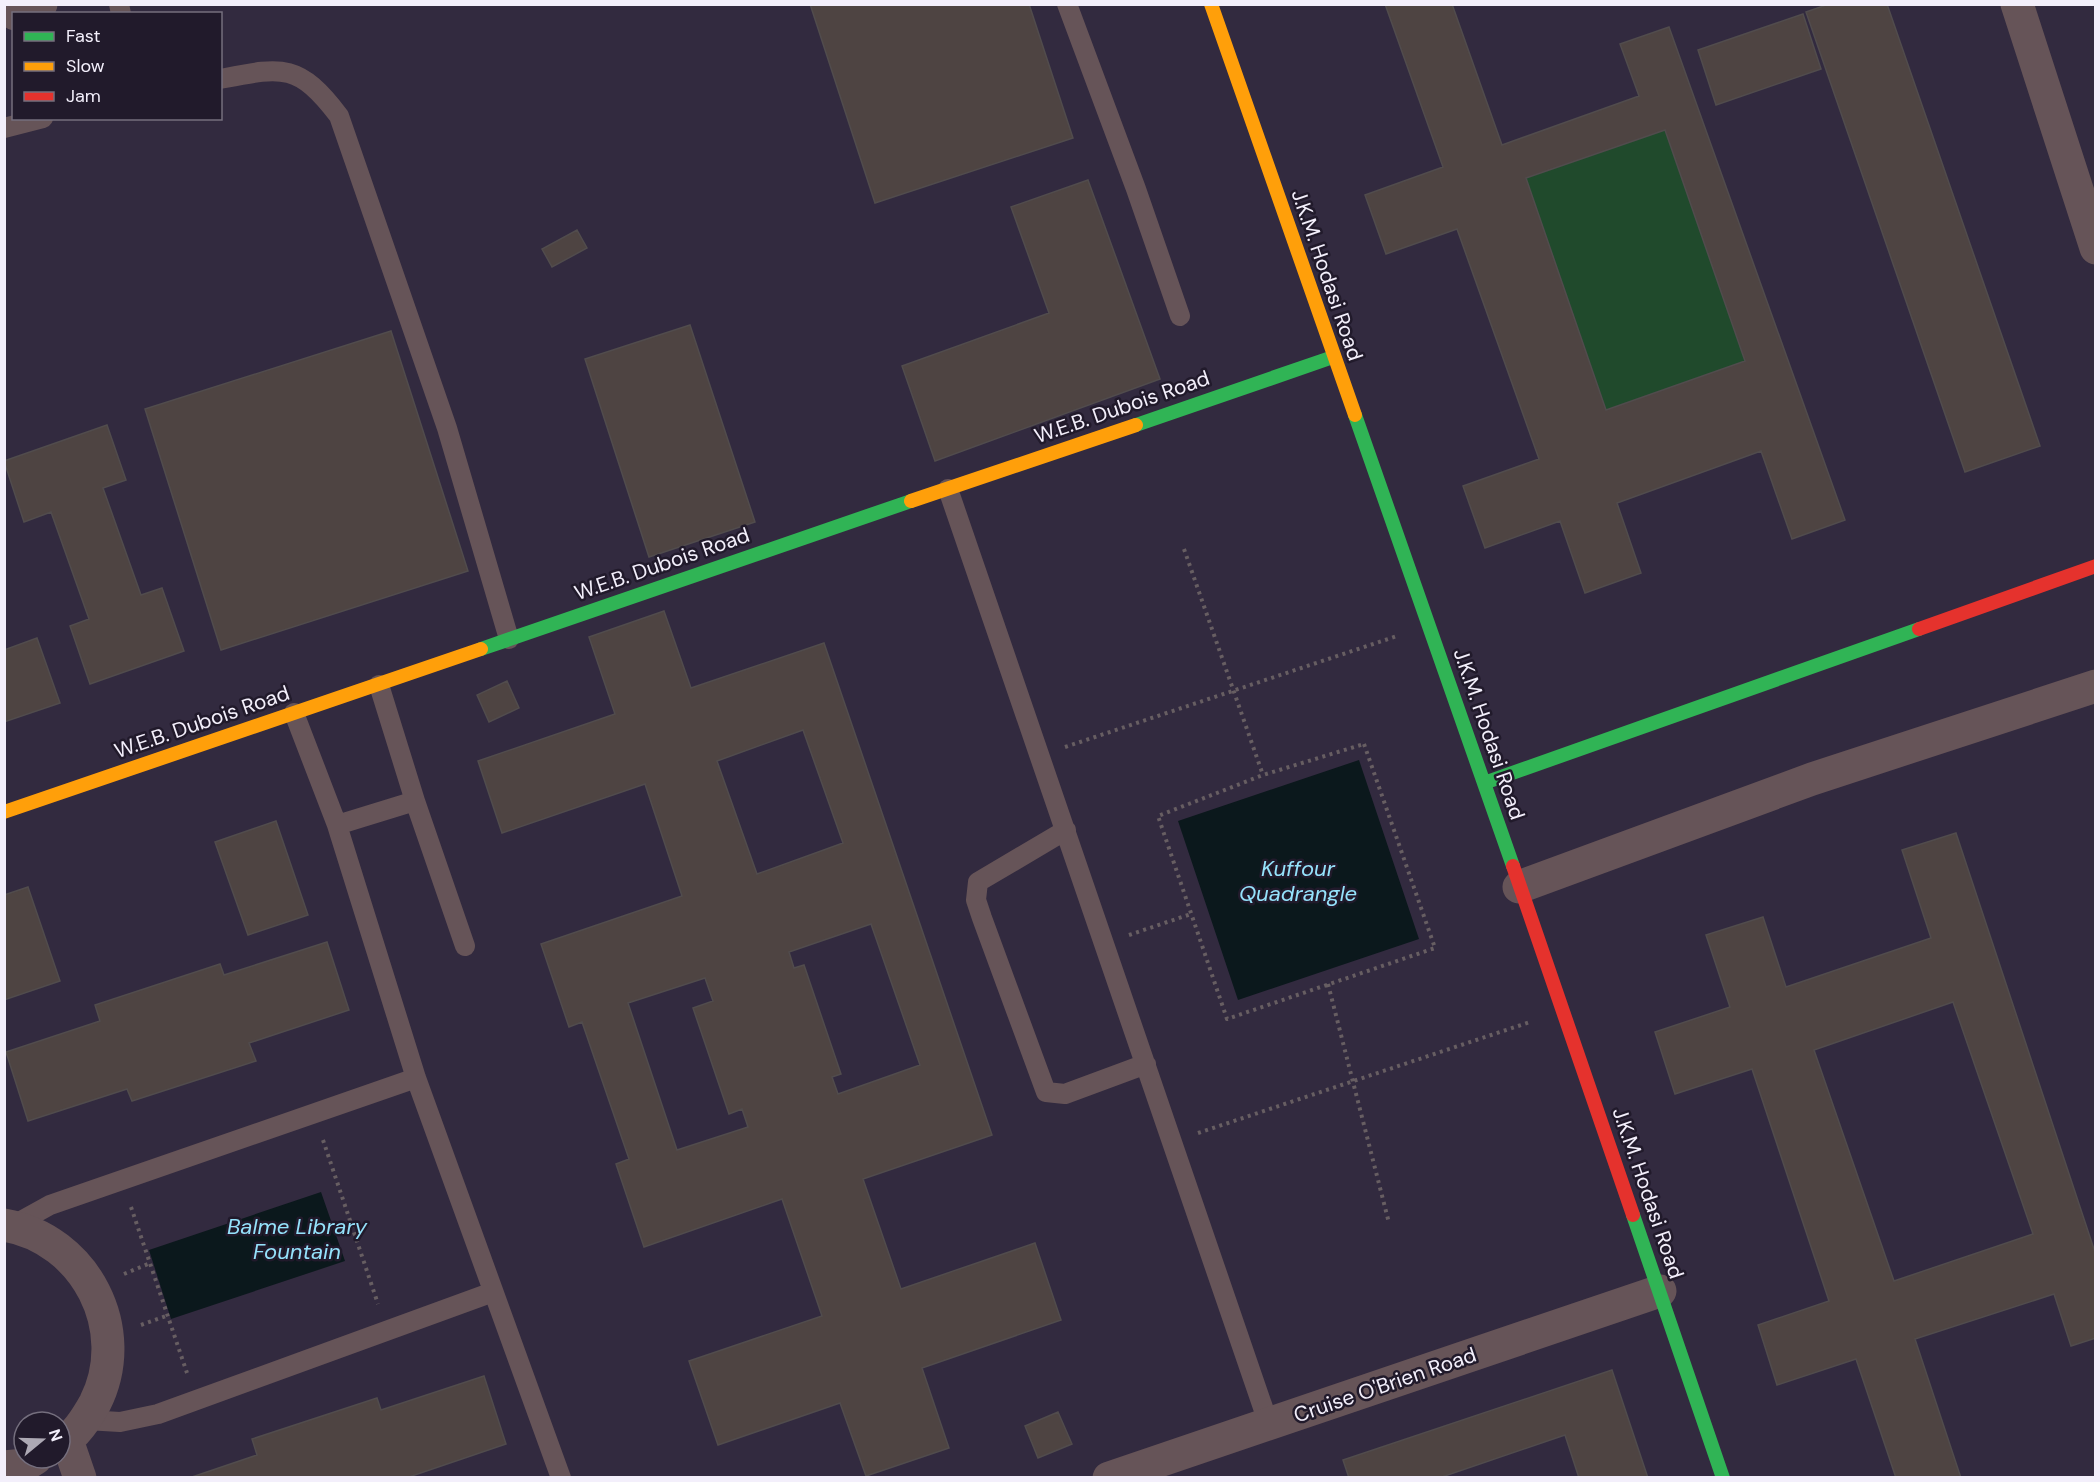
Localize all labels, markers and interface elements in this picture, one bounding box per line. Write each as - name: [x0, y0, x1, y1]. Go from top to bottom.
- legend: [12, 12, 222, 120]
- text: Fast: [66, 24, 101, 48]
- text: Slow: [66, 54, 105, 78]
- text: Jam: [66, 84, 101, 108]
- street label: J.K.M. Hodasi Road: [1285, 186, 1369, 364]
- street label: W.E.B. Dubois Road: [1031, 364, 1213, 450]
- street label: W.E.B. Dubois Road: [571, 521, 753, 607]
- street label: J.K.M. Hodasi Road: [1447, 645, 1531, 823]
- street label: W.E.B. Dubois Road: [111, 679, 293, 765]
- water label: Kuffour Quadrangle: [1239, 854, 1357, 908]
- street label: J.K.M. Hodasi Road: [1606, 1104, 1690, 1282]
- water label: Balme Library Fountain: [227, 1212, 368, 1266]
- street label: Cruise O'Brien Road: [1290, 1341, 1480, 1429]
- north arrow: [12, 1410, 72, 1470]
- text: N: [44, 1426, 68, 1444]

